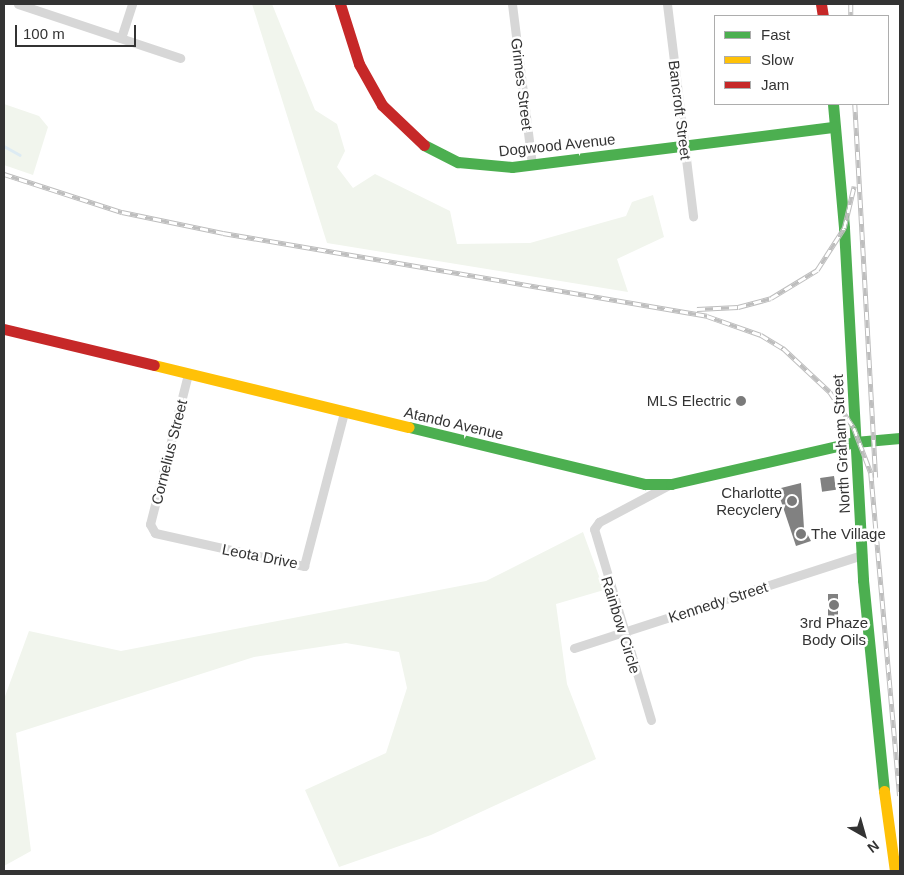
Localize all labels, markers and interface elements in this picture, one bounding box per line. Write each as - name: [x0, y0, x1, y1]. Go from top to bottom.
- scale bar: [18, 15, 139, 47]
- legend: [714, 15, 889, 105]
- text: 100 m: [23, 25, 65, 42]
- text: Fast: [761, 26, 790, 43]
- street label: Grimes Street: [507, 37, 537, 131]
- text: Slow: [761, 51, 794, 68]
- street label: Bancroft Street: [665, 59, 695, 161]
- text: Jam: [761, 76, 789, 93]
- street label: Dogwood Avenue: [497, 130, 617, 160]
- street label: North Graham Street: [828, 374, 854, 514]
- place label: MLS Electric: [647, 392, 731, 410]
- marker: MLS Electric: [735, 395, 747, 407]
- street label: Cornelius Street: [147, 398, 191, 506]
- street label: Atando Avenue: [402, 403, 506, 443]
- place label: Charlotte Recyclery: [716, 483, 782, 518]
- marker: Charlotte Recyclery: [786, 495, 798, 507]
- place label: The Village: [811, 525, 886, 543]
- marker: The Village: [795, 528, 807, 540]
- street label: Leota Drive: [221, 540, 299, 572]
- street label: Rainbow Circle: [598, 574, 644, 676]
- street label: Kennedy Street: [666, 577, 770, 627]
- marker: 3rd Phaze Body Oils: [828, 599, 840, 611]
- place label: 3rd Phaze Body Oils: [800, 613, 868, 648]
- north arrow: [839, 810, 889, 860]
- text: N: [864, 837, 882, 856]

